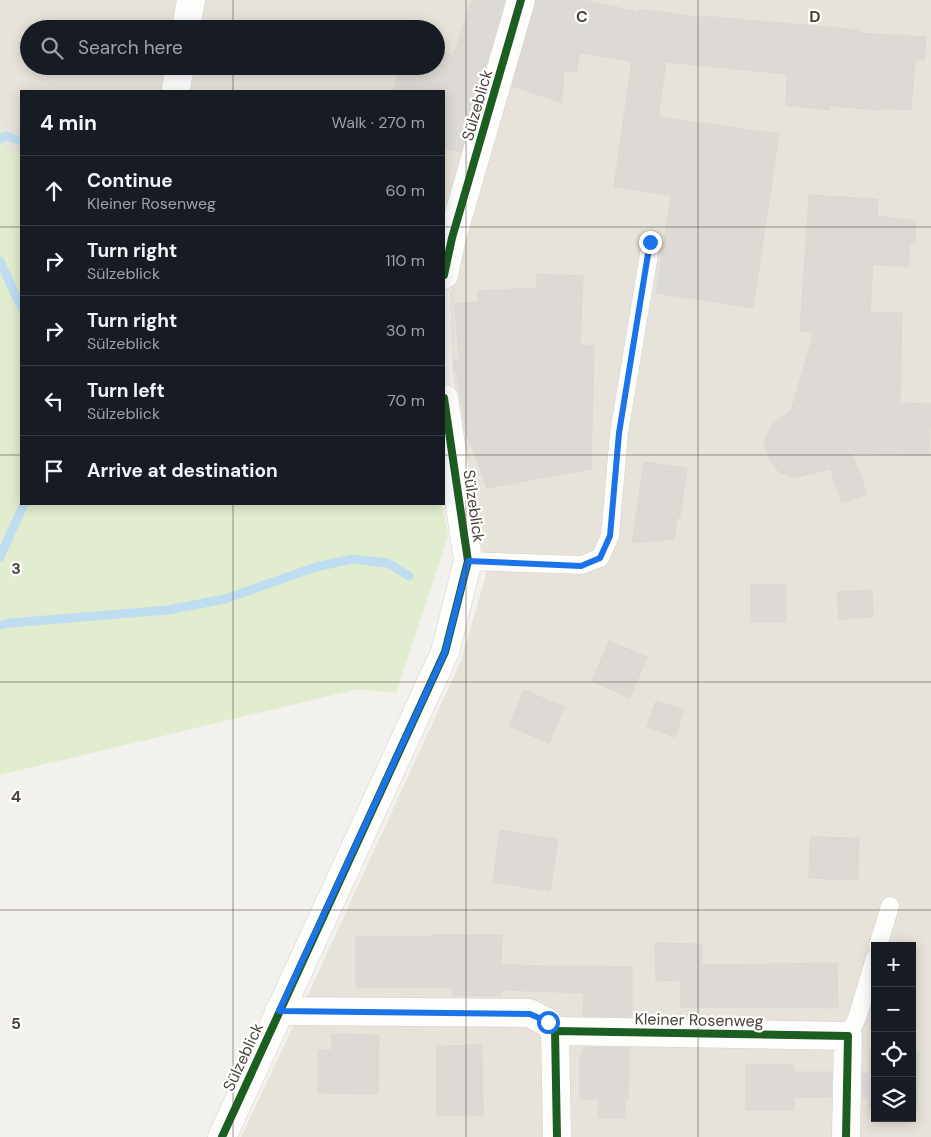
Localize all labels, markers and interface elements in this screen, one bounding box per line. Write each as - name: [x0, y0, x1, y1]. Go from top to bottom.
- text: C: [576, 6, 588, 27]
- text: D: [809, 6, 821, 27]
- search box: [20, 20, 445, 75]
- icon: search: [38, 34, 66, 62]
- text: Search here: [78, 35, 183, 60]
- street label: Sülzeblick: [457, 67, 497, 143]
- text: 4 min: [40, 109, 97, 137]
- text: Walk · 270 m: [332, 112, 425, 133]
- text: Continue: [87, 168, 173, 193]
- icon: ahead: [40, 177, 68, 205]
- text: 60 m: [385, 180, 425, 201]
- text: Kleiner Rosenweg: [87, 193, 216, 214]
- route end: [639, 231, 662, 254]
- text: Turn right: [87, 238, 177, 263]
- icon: right: [40, 247, 68, 275]
- text: 110 m: [386, 250, 425, 271]
- text: Sülzeblick: [87, 263, 160, 284]
- text: Turn right: [87, 308, 177, 333]
- icon: right: [40, 317, 68, 345]
- text: 30 m: [386, 320, 425, 341]
- text: Sülzeblick: [87, 333, 160, 354]
- text: Turn left: [87, 378, 165, 403]
- icon: left: [40, 387, 68, 415]
- text: 70 m: [387, 390, 425, 411]
- text: Sülzeblick: [87, 403, 160, 424]
- icon: arrive: [40, 457, 68, 485]
- text: Arrive at destination: [87, 458, 278, 483]
- street label: Sülzeblick: [459, 468, 489, 544]
- text: 3: [11, 558, 21, 579]
- text: 4: [11, 786, 21, 807]
- map controls: [871, 942, 916, 1122]
- button: +: [871, 942, 916, 987]
- button: −: [871, 987, 916, 1032]
- street label: Kleiner Rosenweg: [634, 1008, 764, 1032]
- route start: [537, 1011, 560, 1034]
- text: 5: [11, 1013, 21, 1034]
- street label: Sülzeblick: [218, 1019, 268, 1095]
- button: locate: [871, 1032, 916, 1077]
- button: layers: [871, 1077, 916, 1122]

